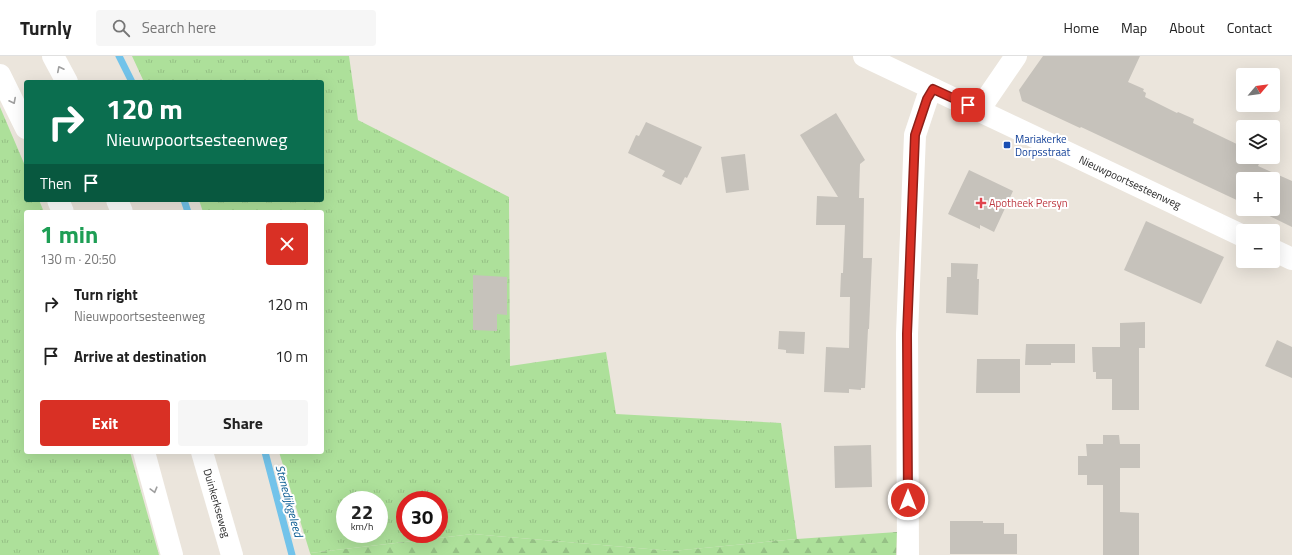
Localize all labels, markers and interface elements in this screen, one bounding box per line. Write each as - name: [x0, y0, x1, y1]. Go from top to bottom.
- search box: [96, 10, 376, 46]
- text: Turnly: [20, 13, 72, 42]
- text: Search here: [142, 16, 216, 39]
- icon: search: [110, 17, 132, 39]
- text: Home: [1064, 17, 1099, 38]
- text: Map: [1121, 17, 1147, 38]
- text: About: [1169, 17, 1205, 38]
- text: Contact: [1227, 17, 1272, 38]
- one-way arrow: [57, 66, 65, 73]
- north arrow: [1236, 68, 1280, 112]
- map controls: [1236, 68, 1280, 268]
- text: 120 m: [106, 87, 183, 130]
- pin: [951, 88, 985, 122]
- icon: arrive: [957, 94, 979, 116]
- icon: right: [40, 96, 92, 148]
- one-way arrow: [9, 97, 16, 104]
- button: layers: [1236, 120, 1280, 164]
- text: Nieuwpoortsesteenweg: [106, 126, 287, 153]
- place label: Mariakerke Dorpsstraat: [1015, 131, 1070, 160]
- marker: Mariakerke Dorpsstraat: [1002, 140, 1012, 150]
- street label: Nieuwpoortsesteenweg: [1076, 151, 1184, 213]
- text: Then: [40, 172, 72, 195]
- icon: arrive: [80, 172, 102, 194]
- button: +: [1236, 172, 1280, 216]
- place label: Apotheek Persyn: [989, 195, 1068, 211]
- marker: Apotheek Persyn: [976, 198, 986, 208]
- text: 1 min: [40, 216, 98, 252]
- button: close: [266, 223, 308, 265]
- button: −: [1236, 224, 1280, 268]
- text: 130 m · 20:50: [40, 249, 116, 269]
- text: Turn right: [74, 283, 138, 306]
- icon: right: [40, 293, 62, 315]
- text: 120 m: [267, 293, 308, 316]
- text: Nieuwpoortsesteenweg: [74, 306, 205, 326]
- icon: arrive: [40, 345, 62, 367]
- text: Arrive at destination: [74, 345, 207, 368]
- text: 10 m: [275, 345, 308, 368]
- button: Exit: [40, 400, 170, 446]
- button: Share: [178, 400, 308, 446]
- water label: Stenedijkgeleed: [271, 463, 309, 541]
- street label: Duinkerkseweg: [200, 467, 235, 540]
- position arrow: [887, 479, 929, 521]
- one-way arrow: [149, 486, 158, 493]
- speed limit sign: 30: [396, 491, 448, 543]
- text: 22: [351, 496, 373, 527]
- text: km/h: [351, 519, 373, 534]

